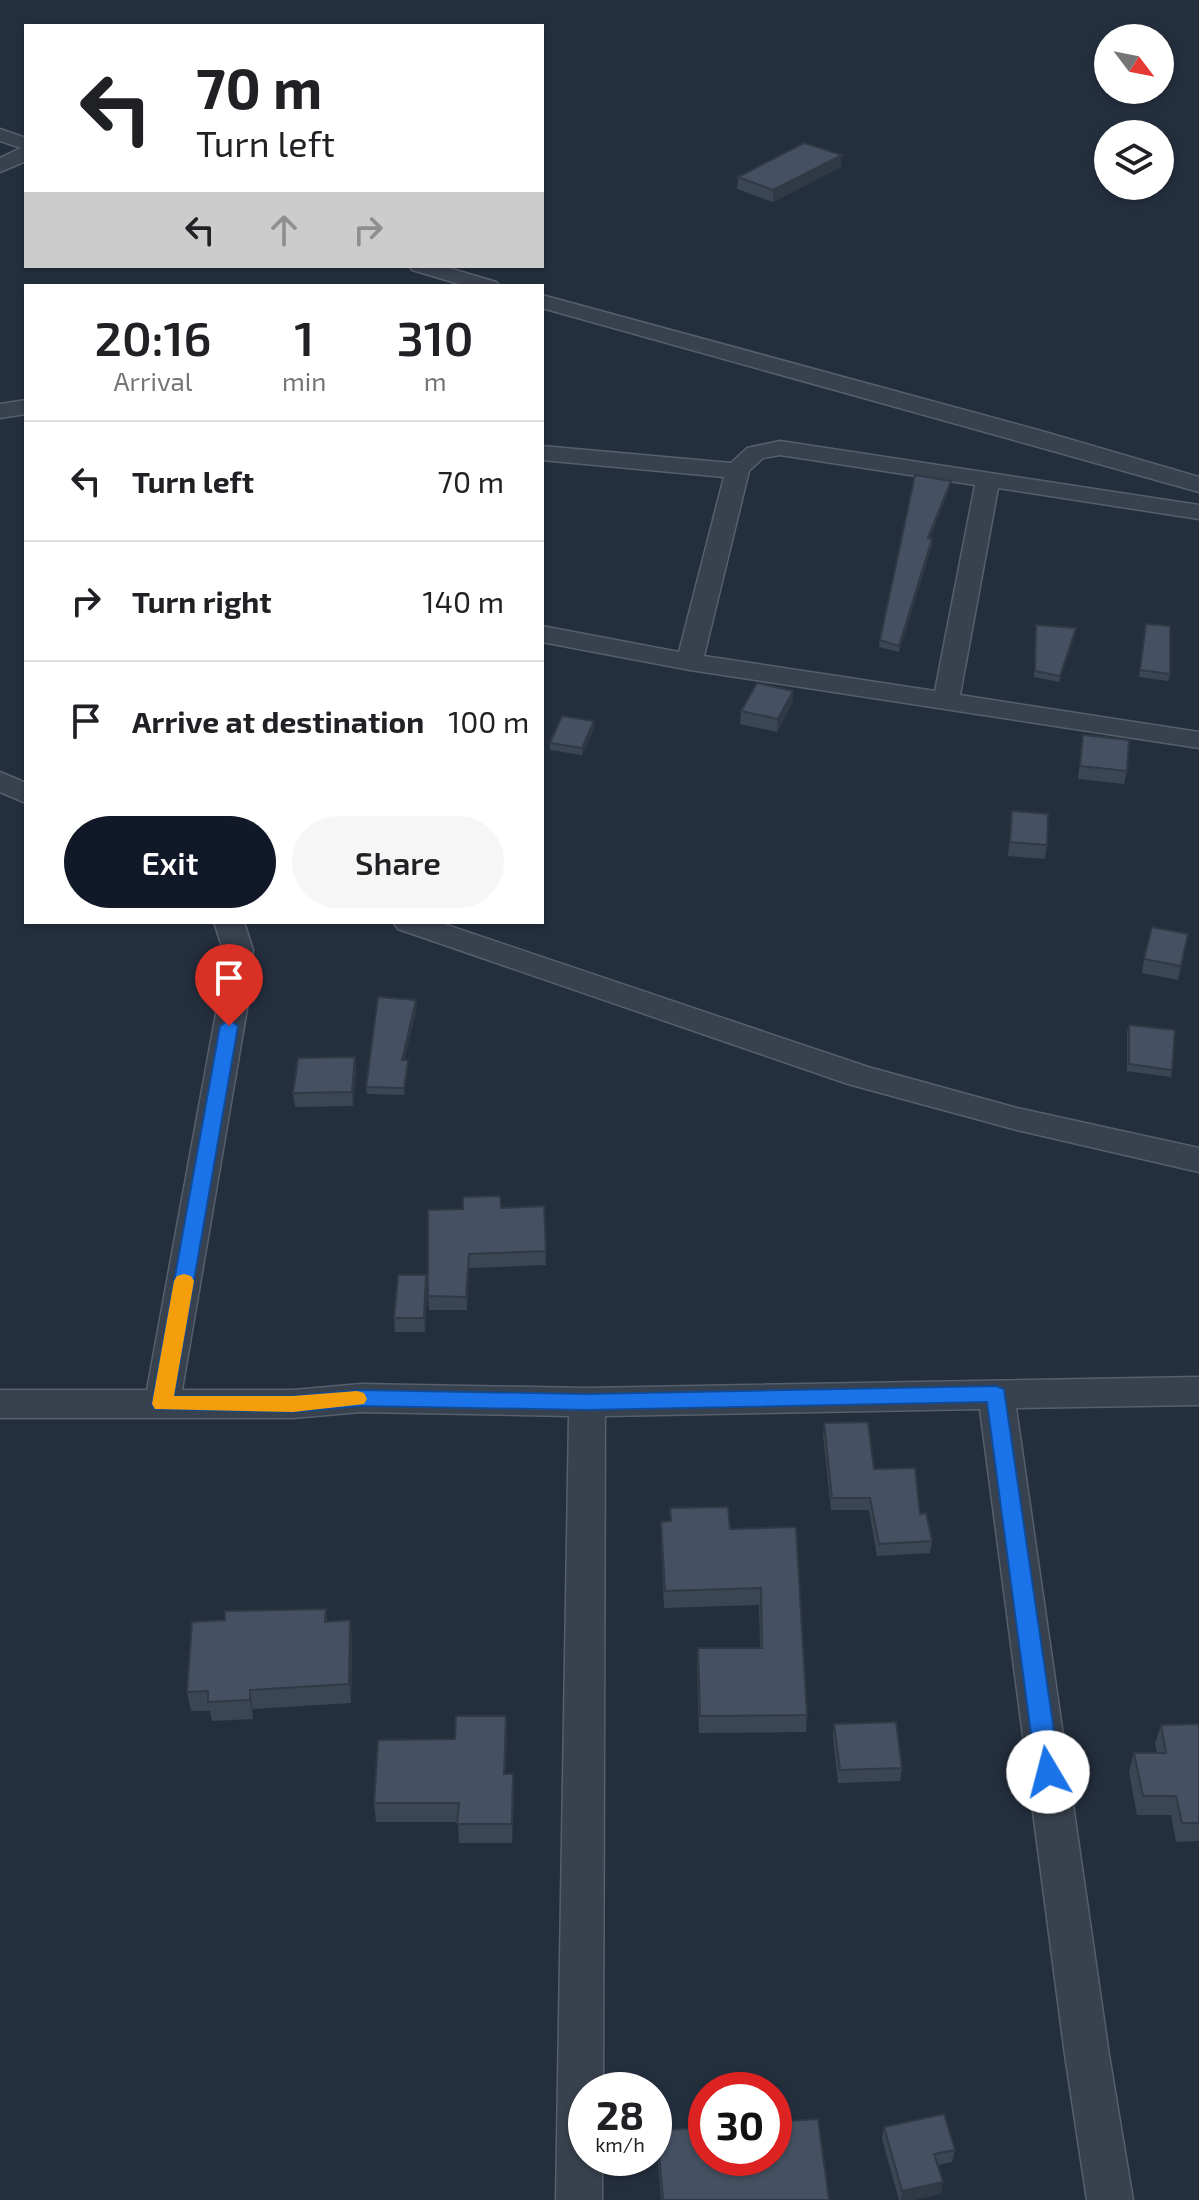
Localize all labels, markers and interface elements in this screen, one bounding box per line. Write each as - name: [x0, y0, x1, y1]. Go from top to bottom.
- north arrow: [1094, 24, 1174, 104]
- map controls: [1094, 24, 1174, 200]
- text: 70 m: [196, 53, 322, 120]
- icon: left: [64, 56, 168, 160]
- button: layers: [1094, 120, 1174, 200]
- text: Turn left: [196, 121, 335, 164]
- icon: left: [178, 208, 222, 252]
- icon: ahead: [262, 208, 306, 252]
- icon: right: [346, 208, 390, 252]
- text: 20:16: [94, 308, 212, 366]
- text: 1: [294, 308, 314, 366]
- text: 310: [397, 308, 474, 366]
- text: Arrival: [113, 365, 193, 396]
- text: min: [282, 365, 326, 396]
- text: m: [424, 365, 447, 396]
- icon: left: [64, 459, 108, 503]
- text: Turn left: [132, 463, 254, 499]
- text: 70 m: [438, 463, 504, 499]
- icon: right: [64, 579, 108, 623]
- text: Turn right: [132, 583, 272, 619]
- text: 140 m: [423, 583, 504, 619]
- icon: arrive: [64, 699, 108, 743]
- text: Arrive at destination: [132, 703, 424, 739]
- text: 100 m: [448, 703, 529, 739]
- button: Exit: [64, 816, 276, 908]
- button: Share: [292, 816, 504, 908]
- pin: [195, 944, 263, 1026]
- icon: arrive: [207, 956, 251, 1000]
- position arrow: [1006, 1730, 1090, 1814]
- speed limit sign: 30: [688, 2072, 792, 2176]
- text: 28: [596, 2090, 644, 2138]
- text: km/h: [595, 2132, 645, 2156]

